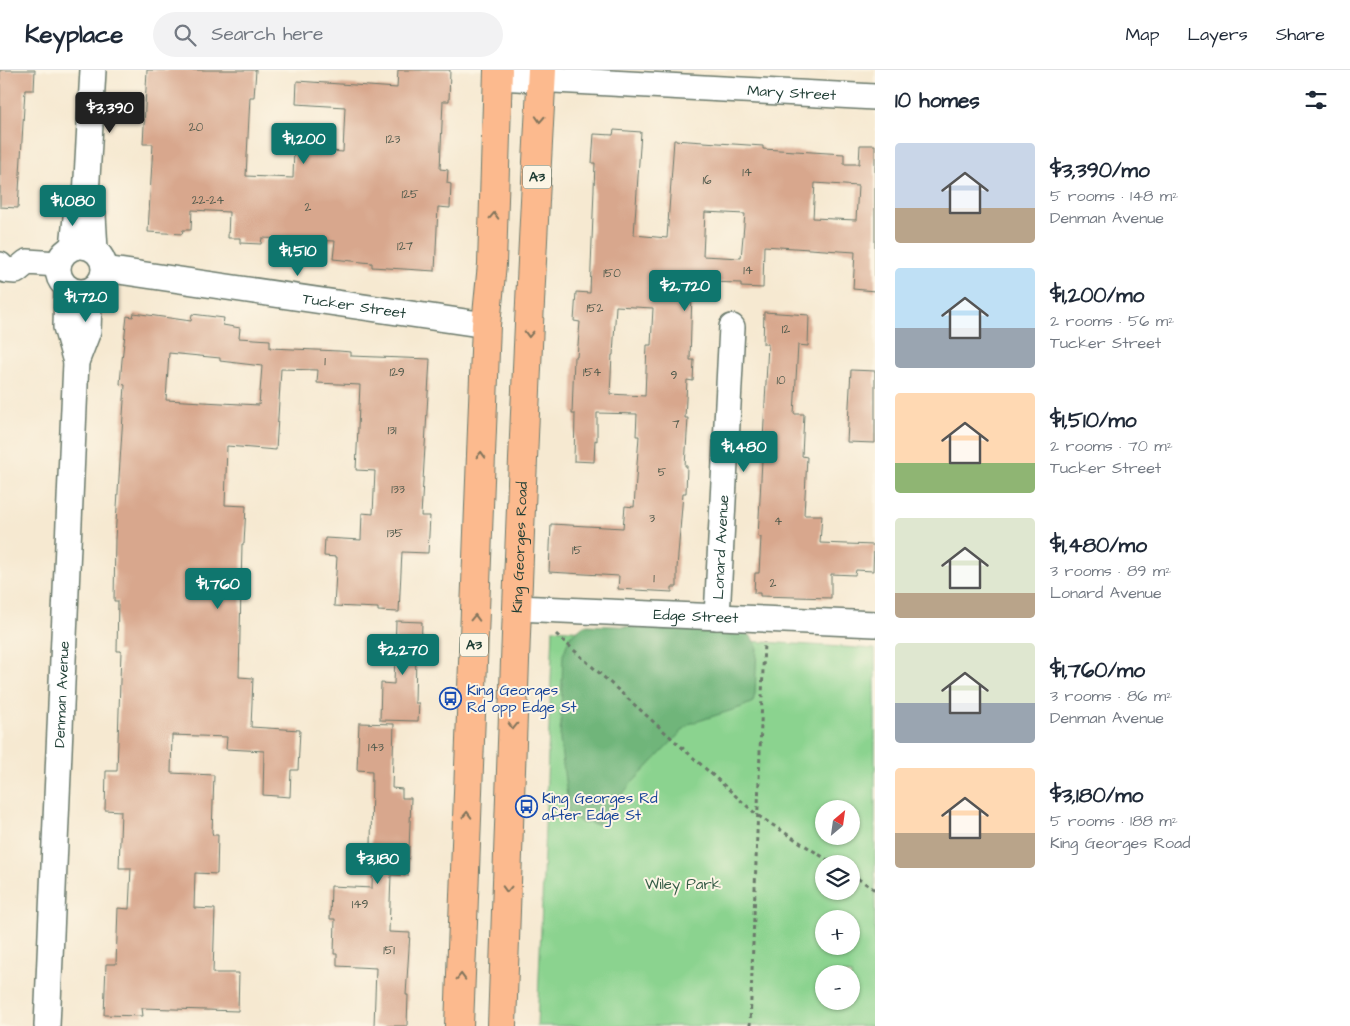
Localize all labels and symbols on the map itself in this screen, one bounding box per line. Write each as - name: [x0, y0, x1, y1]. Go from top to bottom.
- street label: Mary Street: [747, 80, 837, 105]
- pin: $3,390: [69, 92, 151, 134]
- one-way arrow: [534, 115, 545, 123]
- house number: 20: [189, 119, 204, 136]
- pin: $1,200: [263, 122, 345, 165]
- house number: 123: [386, 131, 400, 148]
- house number: 14: [742, 164, 752, 181]
- road number: A3: [523, 165, 551, 188]
- house number: 16: [702, 172, 712, 189]
- pin: $1,080: [32, 184, 114, 227]
- house number: 125: [402, 186, 419, 203]
- house number: 22-24: [192, 192, 224, 209]
- house number: 2: [305, 199, 312, 216]
- one-way arrow: [488, 211, 499, 219]
- pin: $1,510: [257, 234, 339, 277]
- house number: 127: [397, 238, 414, 255]
- house number: 14: [743, 262, 753, 279]
- house number: 150: [603, 265, 621, 282]
- pin: $2,720: [644, 270, 726, 312]
- pin: $1,720: [45, 280, 127, 323]
- street label: Tucker Street: [301, 288, 408, 324]
- house number: 152: [587, 300, 604, 317]
- house number: 12: [782, 321, 790, 338]
- one-way arrow: [523, 330, 534, 338]
- house number: 1: [324, 353, 326, 370]
- house number: 129: [389, 364, 405, 381]
- house number: 154: [583, 364, 601, 381]
- house number: 9: [671, 367, 678, 384]
- house number: 10: [776, 372, 786, 389]
- house number: 7: [672, 416, 680, 433]
- house number: 131: [387, 422, 397, 439]
- pin: $1,480: [703, 430, 785, 473]
- one-way arrow: [476, 451, 486, 458]
- house number: 5: [658, 464, 667, 481]
- house number: 133: [391, 481, 405, 498]
- street label: King Georges Road: [506, 481, 533, 614]
- street label: Lonard Avenue: [707, 494, 734, 600]
- house number: 3: [649, 510, 655, 527]
- house number: 4: [774, 513, 782, 530]
- house number: 135: [387, 525, 404, 542]
- house number: 15: [572, 542, 583, 559]
- pin: $1,760: [177, 568, 259, 610]
- house number: 1: [653, 570, 655, 587]
- house number: 2: [770, 575, 777, 592]
- street label: Edge Street: [653, 604, 739, 628]
- one-way arrow: [469, 613, 480, 621]
- pin: $2,270: [362, 634, 444, 676]
- road number: A3: [460, 634, 488, 656]
- street label: Denman Avenue: [49, 640, 74, 748]
- place label: King Georges Rd opp Edge St: [467, 680, 577, 719]
- bus stop icon: King Georges Rd opp Edge St: [439, 687, 463, 711]
- one-way arrow: [507, 723, 518, 731]
- house number: 143: [368, 739, 384, 756]
- place label: King Georges Rd after Edge St: [542, 788, 658, 827]
- bus stop icon: King Georges Rd after Edge St: [514, 795, 538, 819]
- north arrow: [815, 800, 860, 845]
- one-way arrow: [462, 811, 473, 819]
- pin: $3,180: [337, 842, 419, 885]
- park label: Wiley Park: [645, 874, 721, 896]
- one-way arrow: [501, 885, 512, 893]
- house number: 149: [352, 896, 368, 913]
- house number: 151: [383, 942, 395, 959]
- one-way arrow: [456, 973, 467, 981]

